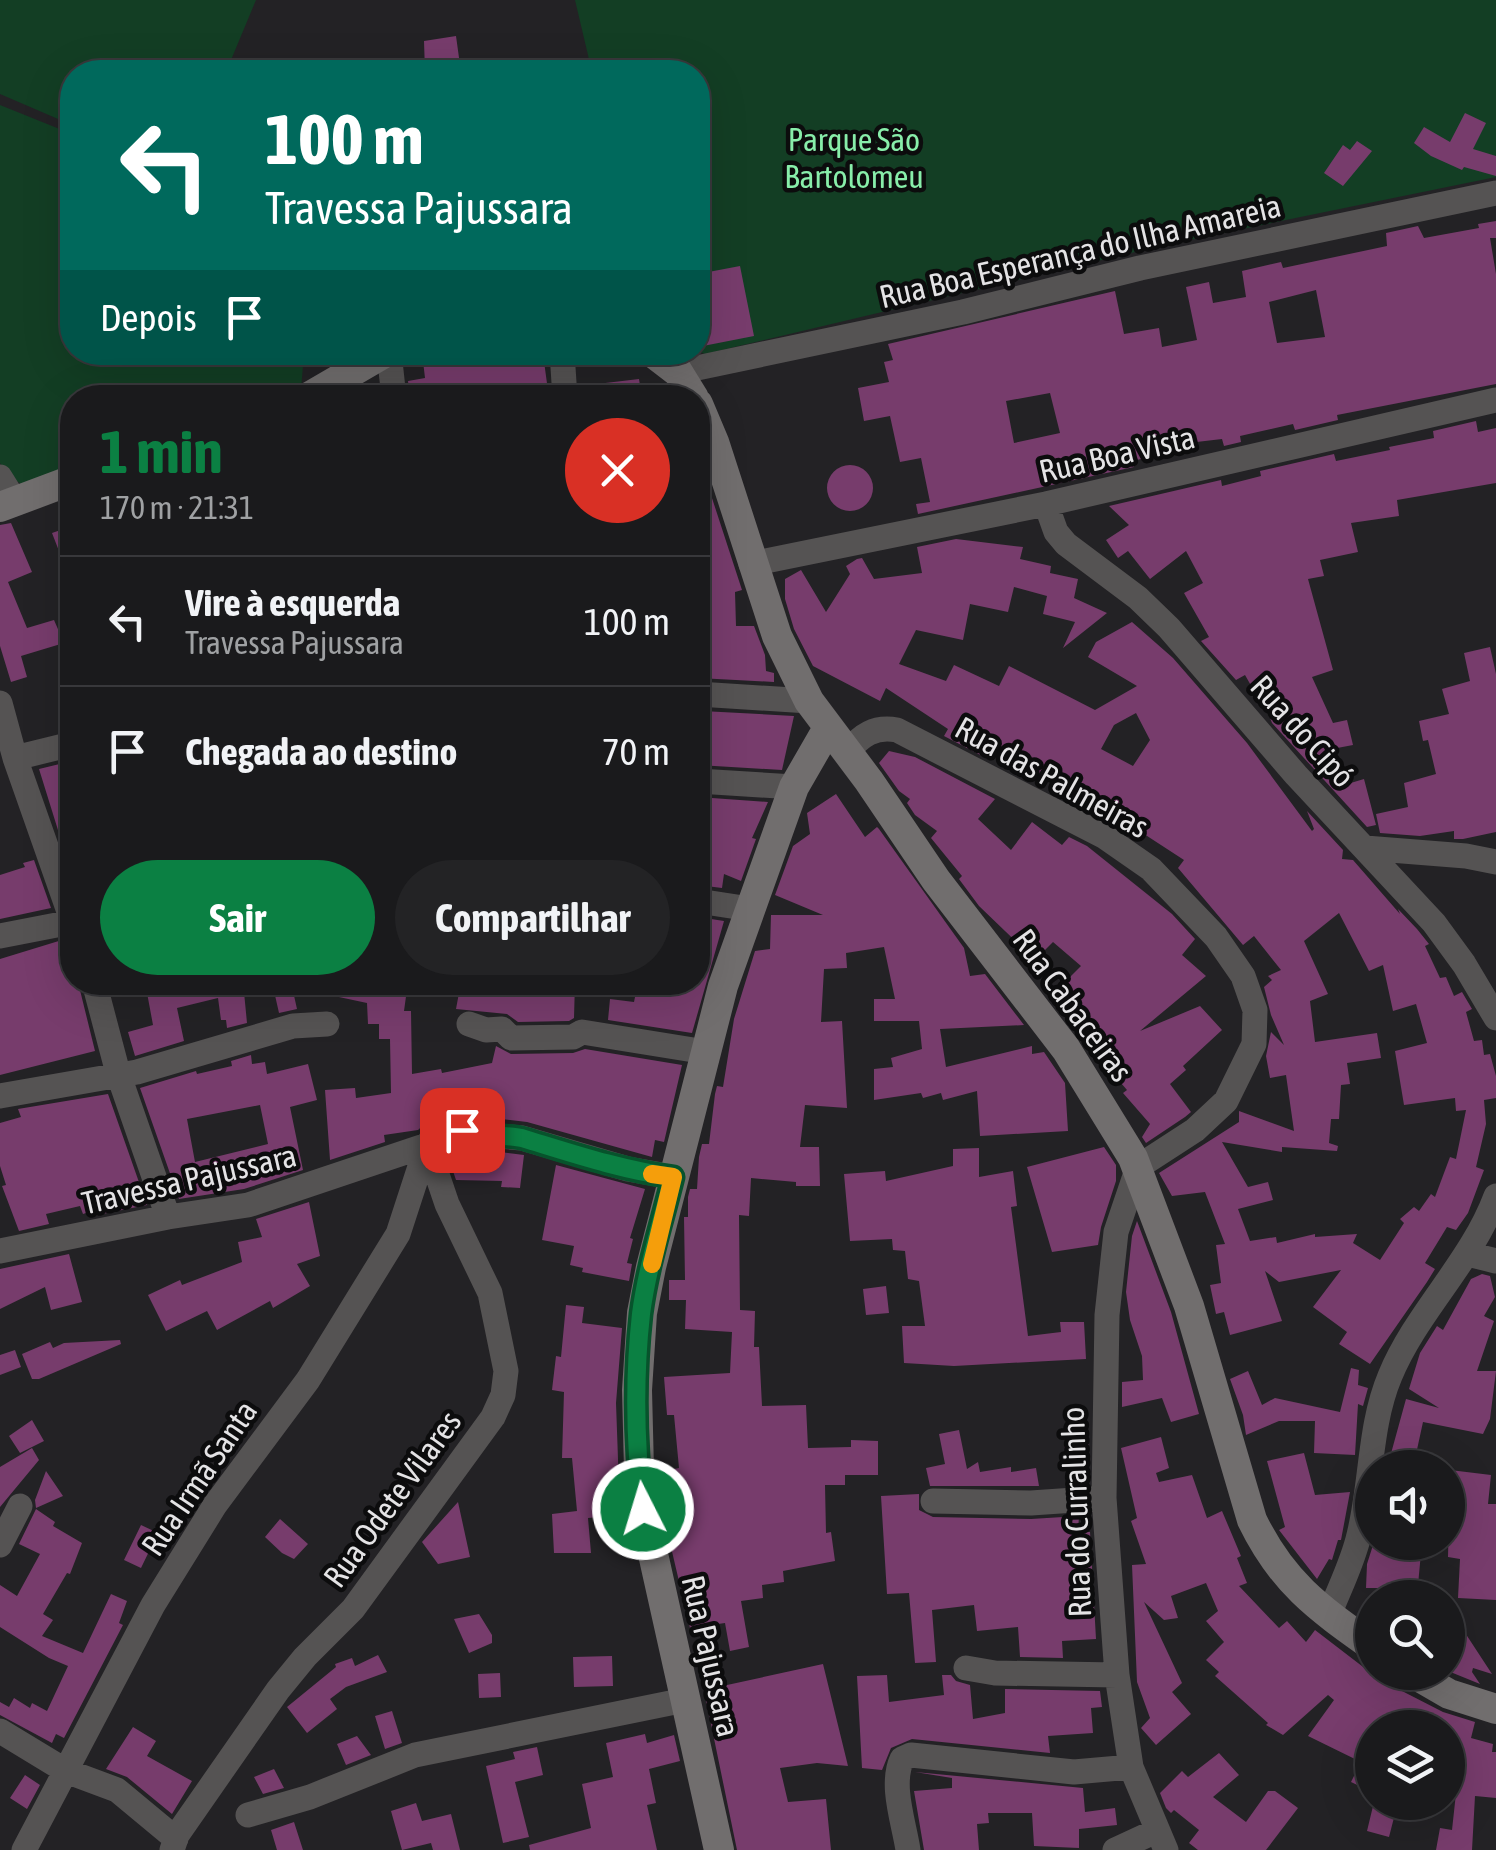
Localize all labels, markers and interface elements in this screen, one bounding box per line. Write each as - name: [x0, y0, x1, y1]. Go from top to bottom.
- text: 100 m: [265, 99, 424, 179]
- icon: left: [100, 100, 230, 230]
- park label: Parque São Bartolomeu: [784, 121, 924, 195]
- text: Travessa Pajussara: [265, 182, 573, 234]
- street label: Rua Boa Esperança do Ilha Amareia: [876, 187, 1284, 315]
- icon: arrive: [217, 290, 272, 345]
- text: Depois: [100, 296, 197, 339]
- text: 1 min: [100, 417, 223, 486]
- button: close: [565, 418, 670, 523]
- street label: Rua Boa Vista: [1036, 418, 1198, 490]
- text: 170 m · 21:31: [100, 489, 254, 526]
- text: Vire à esquerda: [185, 581, 400, 624]
- icon: left: [100, 594, 155, 649]
- text: 100 m: [584, 600, 670, 643]
- text: Travessa Pajussara: [185, 624, 404, 661]
- street label: Rua do Cipó: [1243, 668, 1363, 794]
- street label: Rua das Palmeiras: [949, 709, 1155, 845]
- icon: arrive: [100, 724, 155, 779]
- text: Chegada ao destino: [185, 730, 457, 773]
- text: 70 m: [602, 730, 670, 773]
- button: Sair: [100, 860, 375, 975]
- button: Compartilhar: [395, 860, 670, 975]
- street label: Rua Cabaceiras: [1005, 922, 1141, 1088]
- pin: [420, 1088, 505, 1173]
- icon: arrive: [435, 1103, 490, 1158]
- street label: Travessa Pajussara: [78, 1136, 300, 1222]
- street label: Rua Irmã Santa: [134, 1394, 264, 1562]
- street label: Rua Odete Vilares: [316, 1404, 468, 1594]
- street label: Rua do Curralinho: [1054, 1406, 1098, 1618]
- map controls: [1355, 1450, 1465, 1820]
- button: sound: [1355, 1450, 1465, 1560]
- position arrow: [591, 1457, 695, 1561]
- street label: Rua Pajussara: [674, 1572, 748, 1740]
- button: search: [1355, 1580, 1465, 1690]
- button: layers: [1355, 1710, 1465, 1820]

